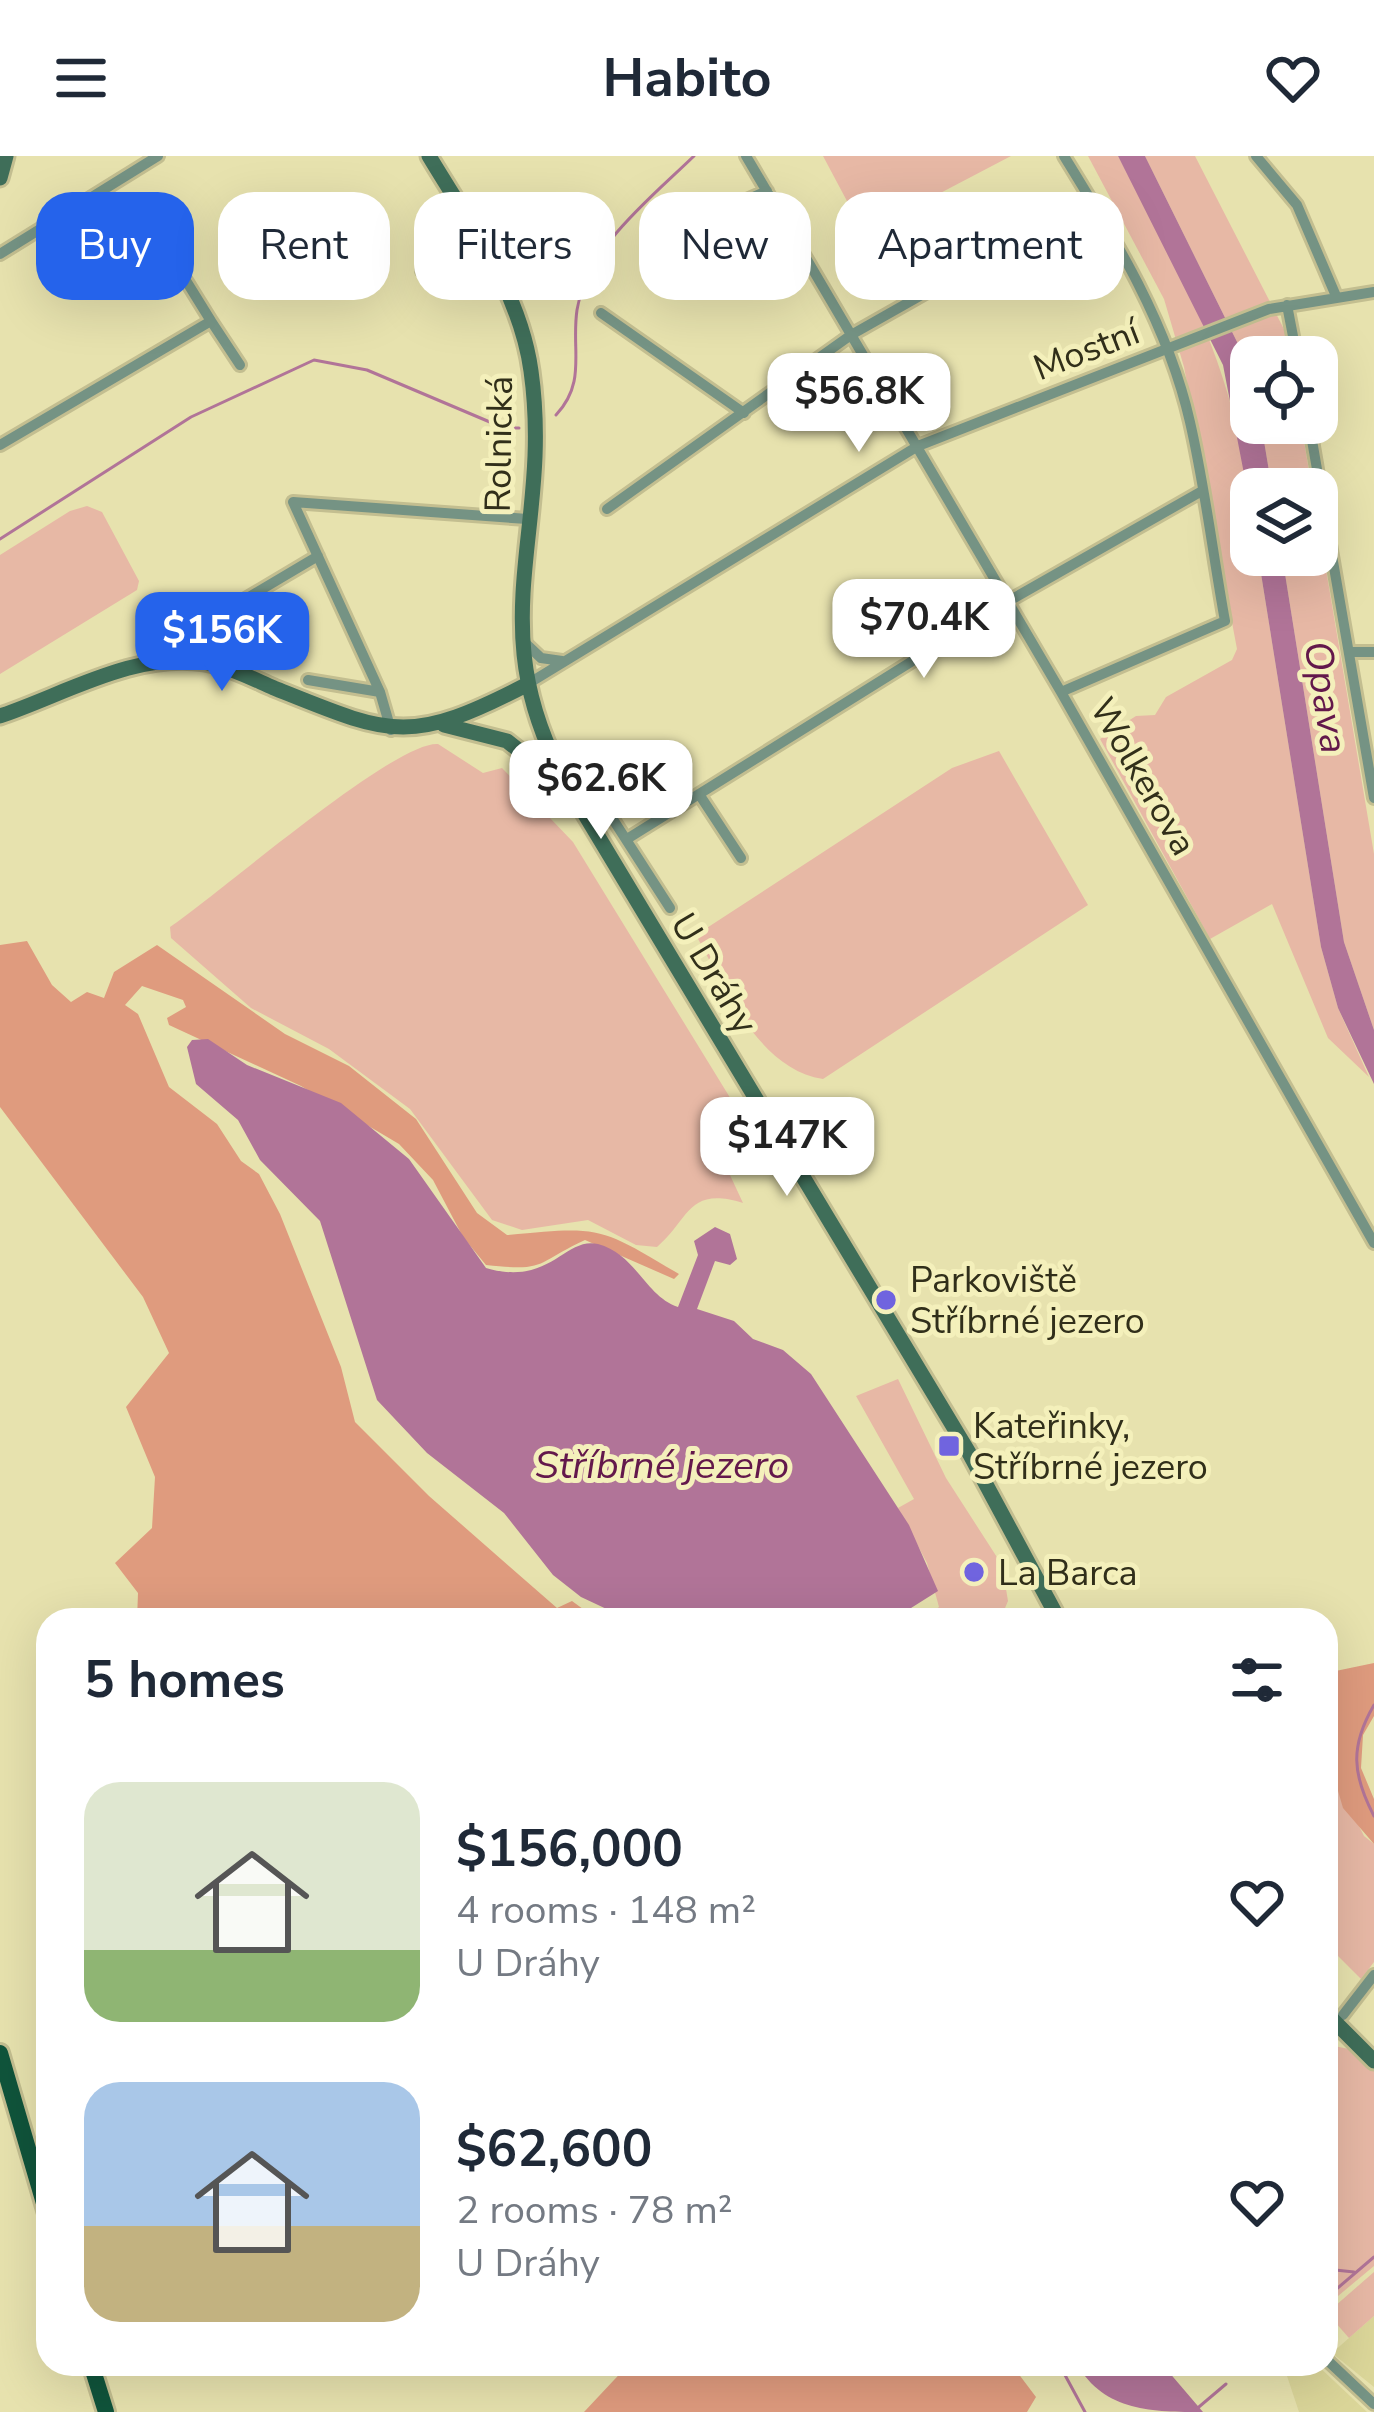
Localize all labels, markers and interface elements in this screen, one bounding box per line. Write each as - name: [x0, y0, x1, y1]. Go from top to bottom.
- text: Habito: [602, 41, 772, 115]
- icon: menu: [48, 45, 114, 111]
- icon: heart: [1260, 45, 1326, 111]
- chip: Buy: [36, 192, 194, 300]
- chip: Rent: [218, 192, 390, 300]
- chip: Filters: [414, 192, 615, 300]
- chip: New: [639, 192, 811, 300]
- chip: Apartment: [835, 192, 1124, 300]
- street label: Mostní: [1027, 307, 1148, 393]
- map controls: [1230, 336, 1338, 576]
- button: locate: [1230, 336, 1338, 444]
- pin: $56.8K: [761, 353, 957, 455]
- text: $56.8K: [794, 365, 924, 418]
- street label: Rolnická: [474, 375, 525, 513]
- button: layers: [1230, 468, 1338, 576]
- pin: $70.4K: [826, 579, 1022, 681]
- text: $70.4K: [859, 591, 989, 644]
- pin: $156K: [138, 592, 306, 694]
- text: $156K: [162, 604, 282, 657]
- water label: Opava: [1290, 637, 1361, 757]
- street label: Wolkerova: [1078, 689, 1208, 865]
- pin: $62.6K: [503, 740, 699, 842]
- text: $62.6K: [536, 752, 666, 805]
- street label: U Dráhy: [659, 904, 769, 1044]
- pin: $147K: [703, 1097, 871, 1199]
- text: $147K: [727, 1109, 847, 1162]
- place label: Parkoviště Stříbrné jezero: [910, 1256, 1145, 1346]
- marker: Parkoviště Stříbrné jezero: [873, 1287, 899, 1313]
- place label: Kateřinky, Stříbrné jezero: [973, 1402, 1208, 1492]
- marker: Kateřinky, Stříbrné jezero: [936, 1433, 962, 1459]
- water label: Stříbrné jezero: [535, 1439, 789, 1492]
- place label: La Barca: [998, 1549, 1138, 1598]
- marker: La Barca: [961, 1559, 987, 1585]
- text: 5 homes: [84, 1645, 285, 1715]
- icon: filters: [1224, 1647, 1290, 1713]
- text: $156,000: [456, 1814, 683, 1884]
- icon: home: [180, 1830, 324, 1974]
- icon: heart: [1224, 1869, 1290, 1935]
- text: 4 rooms · 148 m²: [456, 1884, 756, 1937]
- text: U Dráhy: [456, 1937, 600, 1990]
- text: $62,600: [456, 2114, 652, 2184]
- icon: home: [180, 2130, 324, 2274]
- icon: heart: [1224, 2169, 1290, 2235]
- text: 2 rooms · 78 m²: [456, 2184, 733, 2237]
- text: U Dráhy: [456, 2237, 600, 2290]

